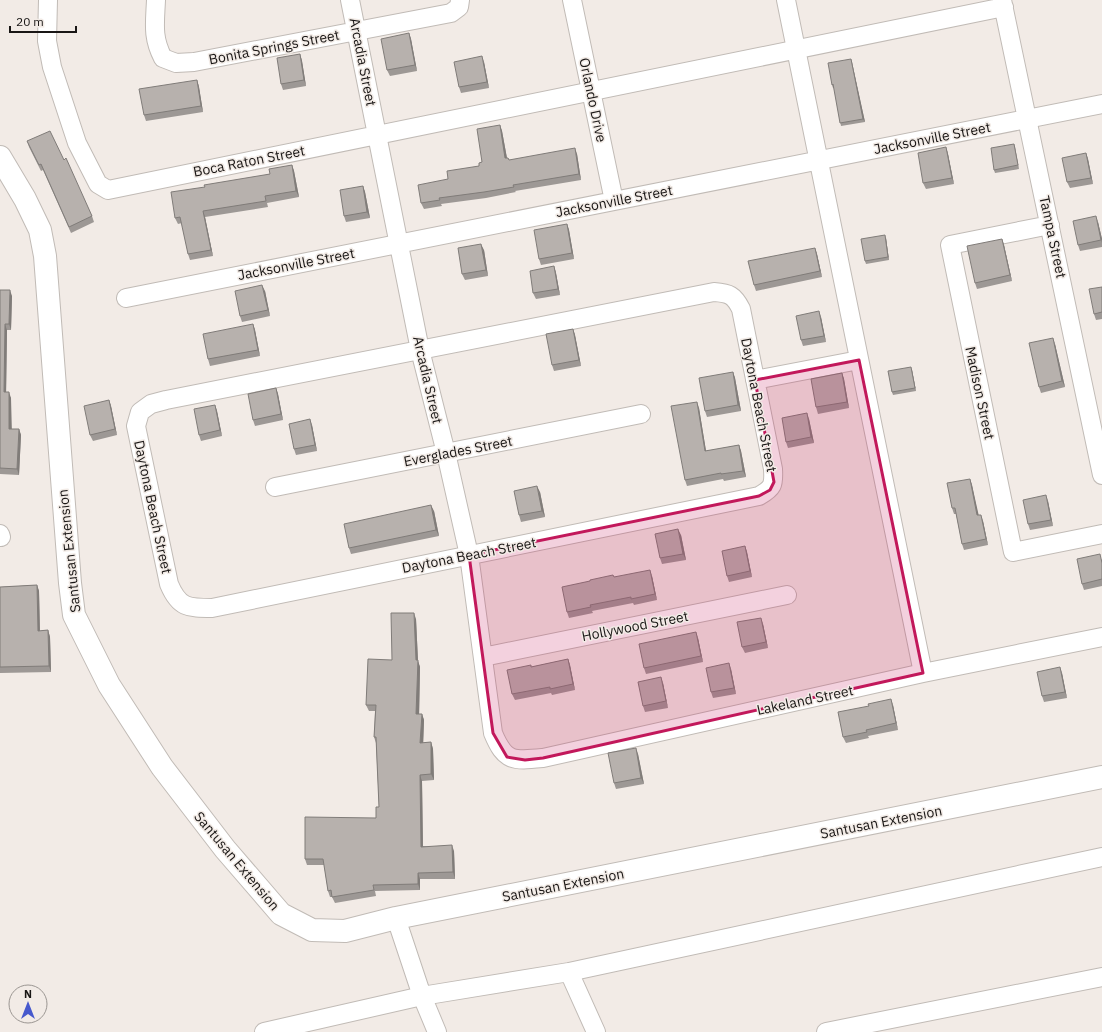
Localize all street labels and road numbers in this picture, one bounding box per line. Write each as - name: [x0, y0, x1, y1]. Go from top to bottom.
- street label: Arcadia Street: [346, 16, 380, 108]
- street label: Bonita Springs Street: [207, 25, 341, 69]
- street label: Orlando Drive: [575, 56, 611, 144]
- street label: Jacksonville Street: [872, 118, 992, 158]
- street label: Boca Raton Street: [192, 141, 306, 181]
- street label: Jacksonville Street: [554, 181, 674, 221]
- street label: Tampa Street: [1035, 194, 1071, 280]
- street label: Jacksonville Street: [236, 244, 356, 284]
- street label: Arcadia Street: [409, 334, 447, 426]
- street label: Daytona Beach Street: [737, 336, 781, 474]
- street label: Madison Street: [961, 345, 999, 441]
- street label: Everglades Street: [402, 432, 514, 470]
- street label: Daytona Beach Street: [130, 439, 176, 576]
- street label: Santusan Extension: [54, 488, 84, 614]
- street label: Daytona Beach Street: [400, 533, 538, 577]
- street label: Hollywood Street: [580, 607, 690, 645]
- street label: Lakeland Street: [755, 681, 855, 719]
- street label: Santusan Extension: [818, 801, 944, 843]
- street label: Santusan Extension: [190, 808, 284, 914]
- street label: Santusan Extension: [500, 864, 626, 906]

